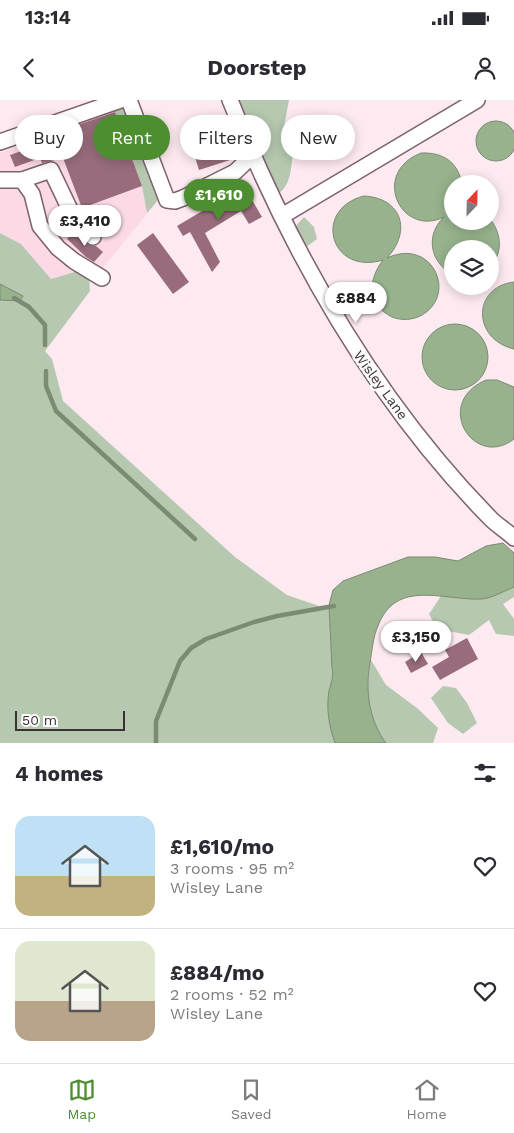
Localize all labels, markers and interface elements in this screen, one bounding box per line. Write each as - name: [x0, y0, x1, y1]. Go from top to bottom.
- text: 13:14: [25, 6, 71, 29]
- icon: back: [15, 54, 43, 82]
- icon: person: [471, 54, 499, 82]
- text: Doorstep: [207, 55, 307, 80]
- chip: Buy: [15, 115, 83, 160]
- chip: Rent: [93, 115, 170, 160]
- chip: Filters: [180, 115, 271, 160]
- chip: New: [281, 115, 355, 160]
- north arrow: [444, 175, 499, 230]
- map controls: [444, 175, 499, 295]
- pin: £1,610: [178, 178, 260, 221]
- text: £1,610: [195, 185, 243, 204]
- pin: £3,410: [44, 204, 126, 247]
- text: £3,410: [59, 211, 111, 230]
- button: layers: [444, 240, 499, 295]
- pin: £884: [326, 282, 386, 324]
- text: £884: [336, 288, 376, 307]
- street label: Wisley Lane: [351, 347, 411, 423]
- pin: £3,150: [375, 620, 457, 663]
- text: £3,150: [392, 627, 440, 646]
- scale bar: [15, 708, 125, 731]
- text: 50 m: [22, 712, 57, 728]
- icon: filters: [471, 759, 499, 787]
- text: 4 homes: [15, 761, 103, 786]
- text: £1,610/mo: [170, 834, 274, 859]
- icon: home: [55, 836, 115, 896]
- icon: heart: [471, 852, 499, 880]
- text: 3 rooms · 95 m²: [170, 859, 294, 878]
- text: Wisley Lane: [170, 878, 263, 897]
- text: £884/mo: [170, 960, 264, 985]
- icon: home: [55, 961, 115, 1021]
- icon: heart: [471, 977, 499, 1005]
- text: 2 rooms · 52 m²: [170, 985, 294, 1004]
- text: Wisley Lane: [170, 1004, 263, 1023]
- tab: Map: [67, 1076, 96, 1122]
- tab: Saved: [231, 1076, 272, 1122]
- tab: Home: [407, 1076, 447, 1122]

